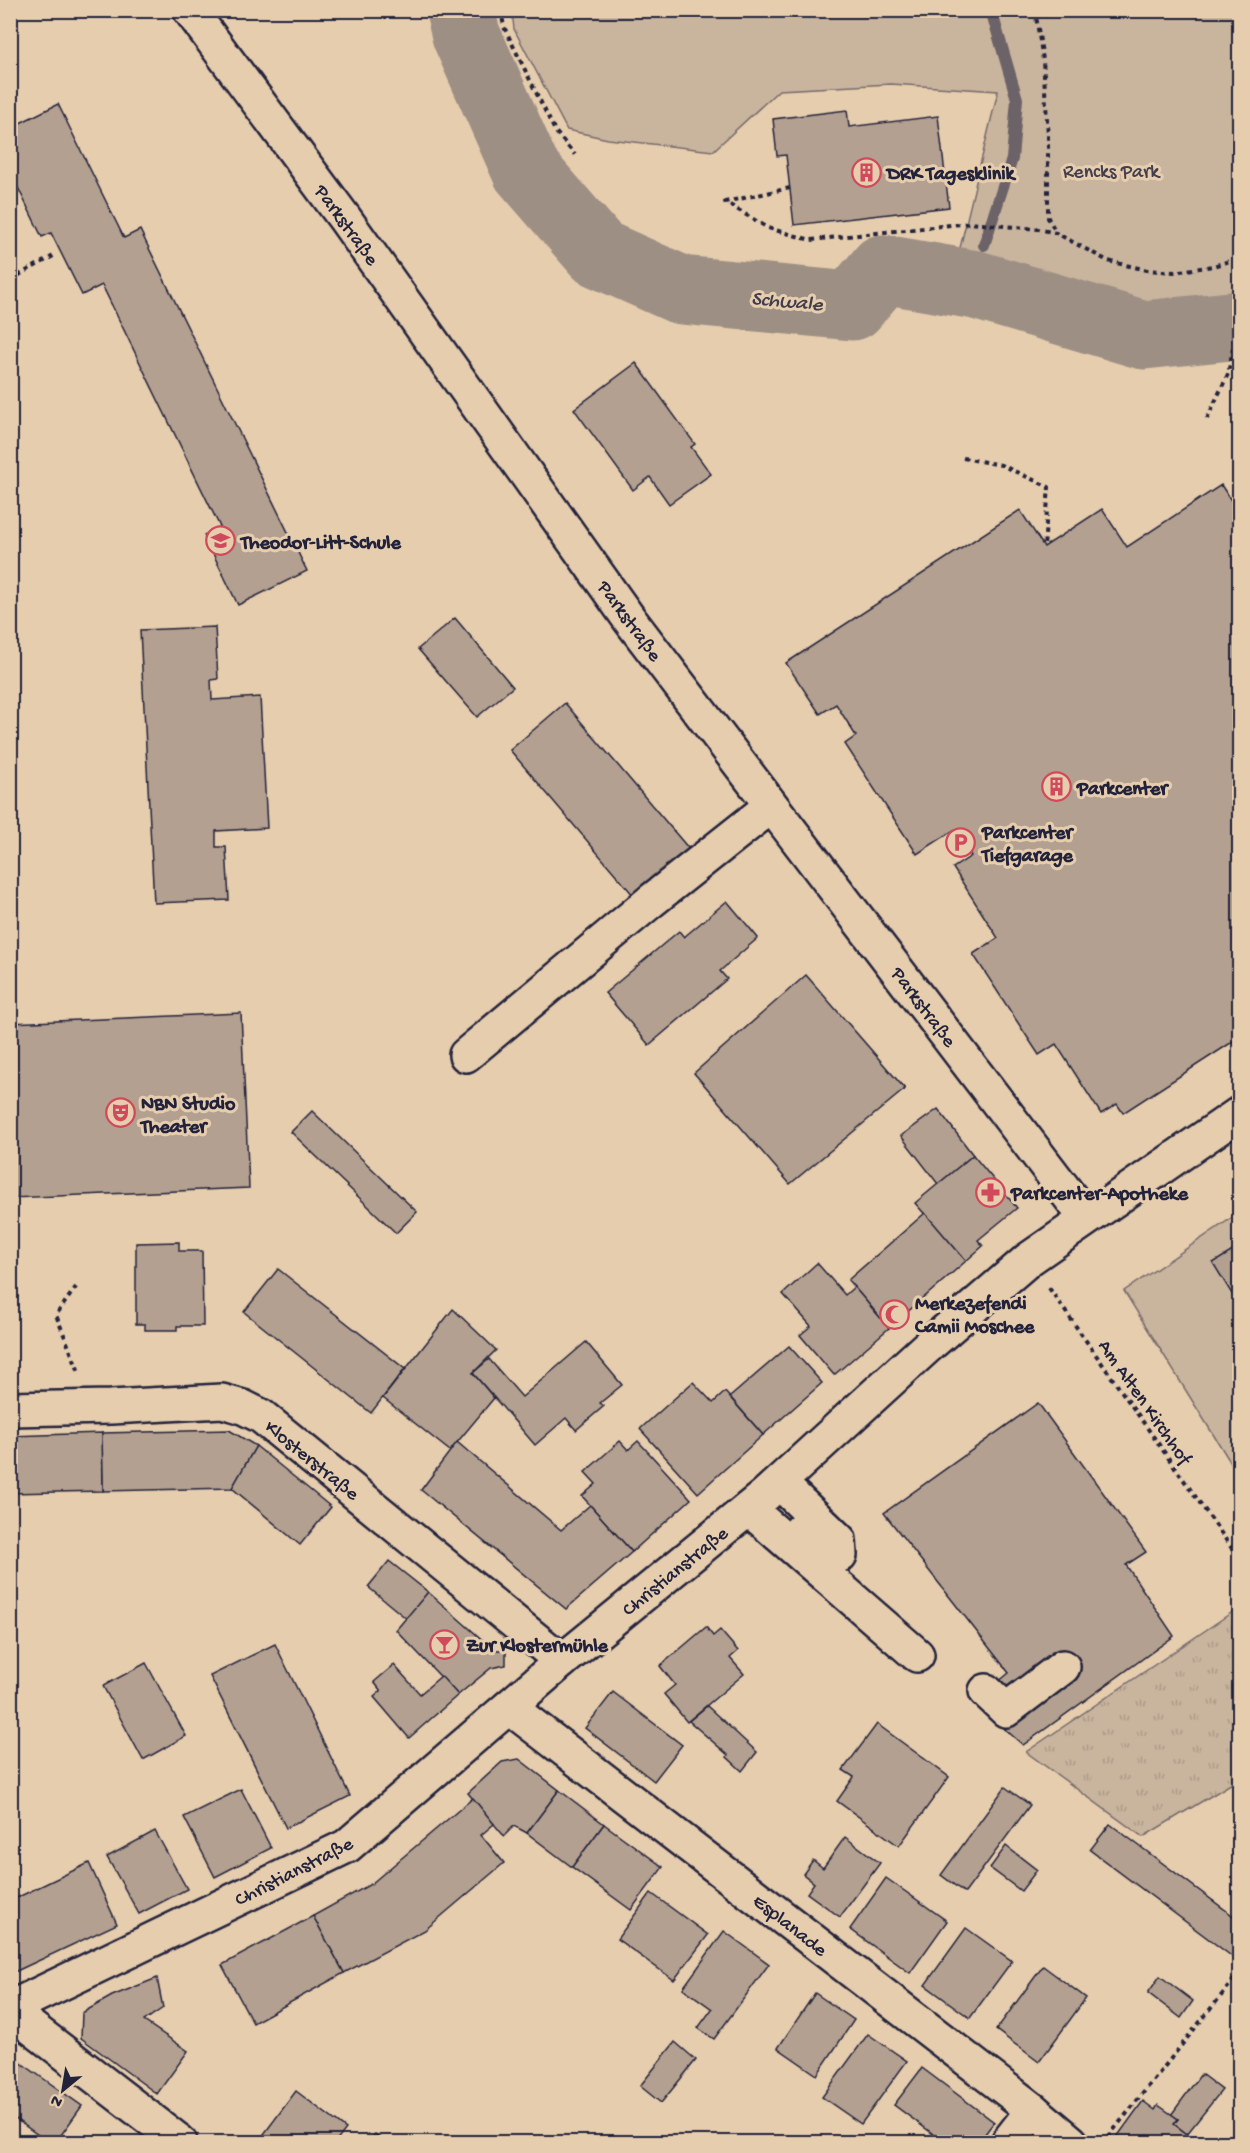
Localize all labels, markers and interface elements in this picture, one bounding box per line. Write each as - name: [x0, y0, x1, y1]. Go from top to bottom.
- building icon: DRK Tagesklinik: [850, 156, 882, 188]
- park label: Rencks Park: [1063, 162, 1161, 185]
- place label: DRK Tagesklinik: [885, 164, 1017, 187]
- street label: Parkstraße: [308, 180, 383, 272]
- water label: Schwale: [750, 288, 825, 319]
- school or university icon: Theodor-Litt-Schule: [204, 525, 236, 557]
- place label: Theodor-Litt-Schule: [239, 533, 401, 556]
- street label: Parkstraße: [591, 576, 666, 668]
- building icon: Parkcenter: [1040, 771, 1072, 803]
- place label: Parkcenter: [1076, 779, 1169, 802]
- place label: Parkcenter Tiefgarage: [980, 823, 1074, 869]
- parking icon: Parkcenter Tiefgarage: [945, 826, 977, 858]
- street label: Parkstraße: [884, 963, 960, 1053]
- place label: NBN Studio Theater: [139, 1094, 236, 1140]
- theatre icon: NBN Studio Theater: [104, 1097, 136, 1129]
- pharmacy icon: Parkcenter-Apotheke: [974, 1176, 1006, 1208]
- place label: Parkcenter-Apotheke: [1010, 1184, 1189, 1207]
- place label: Merkezefendi Camii Moschee: [914, 1294, 1035, 1340]
- mosque icon: Merkezefendi Camii Moschee: [878, 1298, 910, 1330]
- street label: Am Alten Kirchhof: [1092, 1336, 1196, 1471]
- street label: Klosterstraße: [259, 1417, 363, 1507]
- street label: Christianstraße: [619, 1523, 734, 1622]
- bar icon: Zur Klostermühle: [429, 1628, 461, 1660]
- place label: Zur Klostermühle: [466, 1636, 609, 1659]
- street label: Christianstraße: [232, 1833, 358, 1913]
- street label: Esplanade: [747, 1891, 831, 1963]
- north arrow: [33, 2060, 93, 2120]
- text: N: [48, 2089, 67, 2111]

